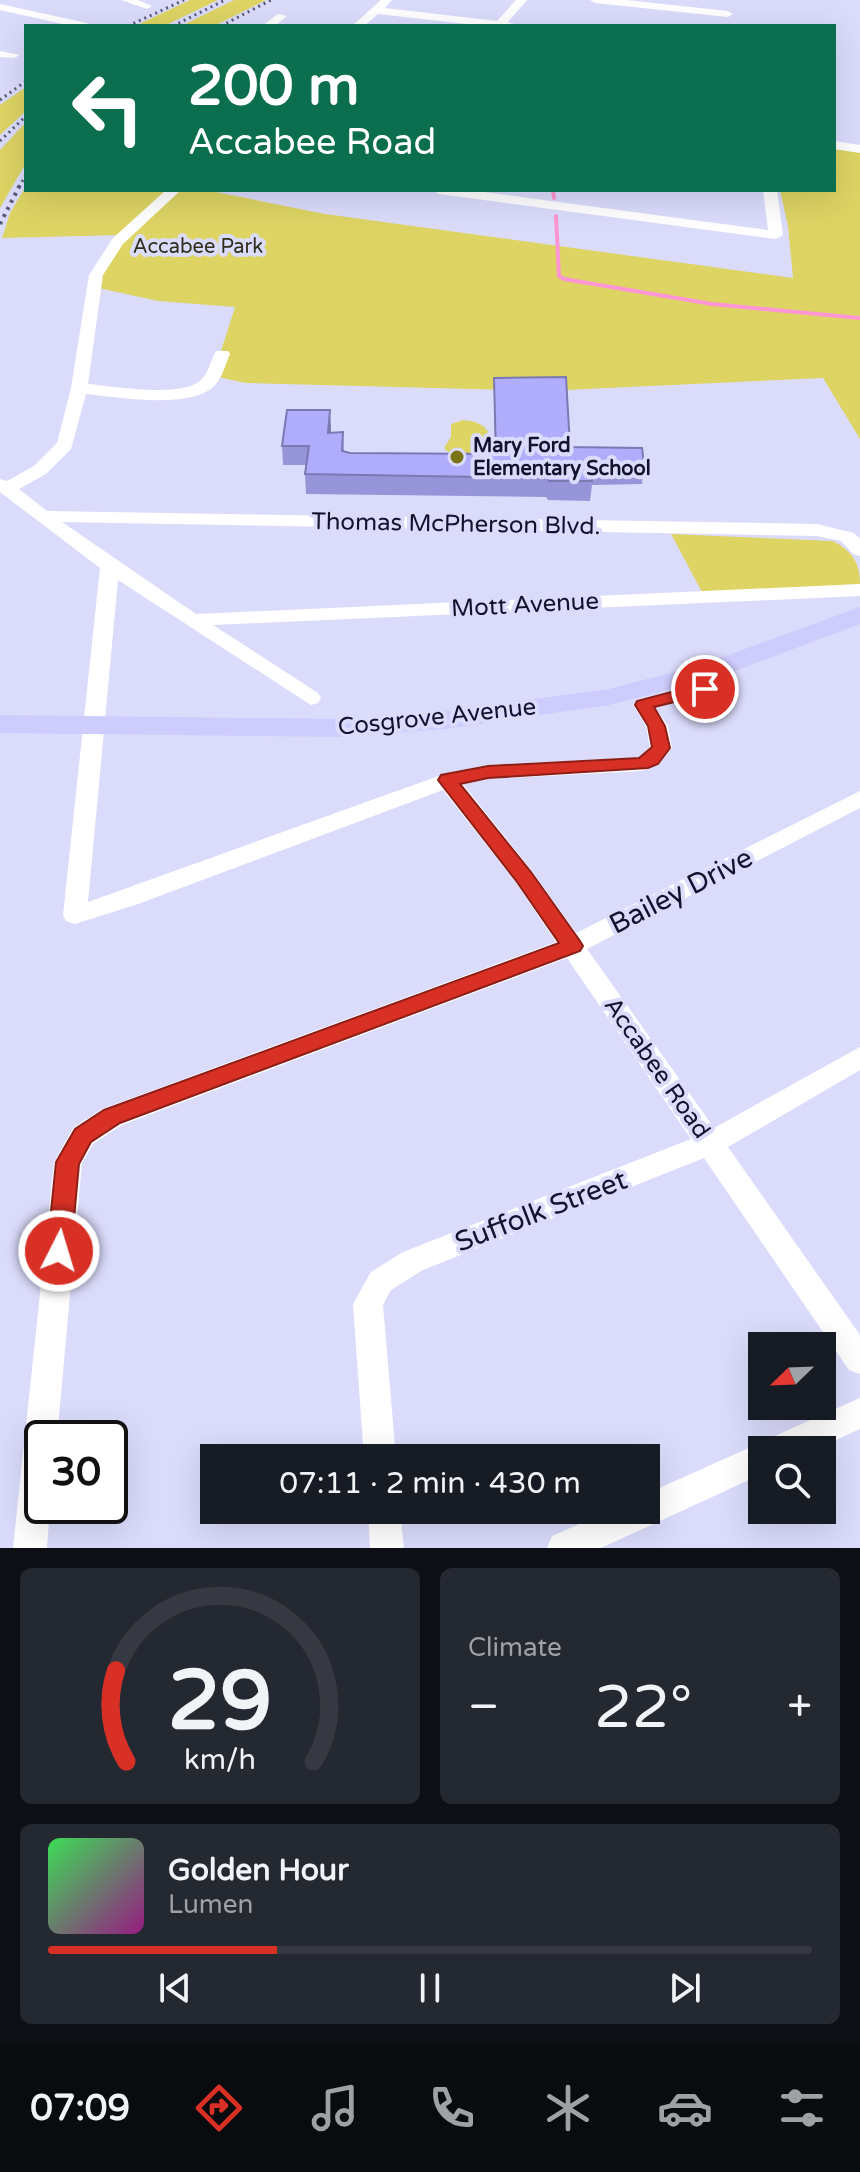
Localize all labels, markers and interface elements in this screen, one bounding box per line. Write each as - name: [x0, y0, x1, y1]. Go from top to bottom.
- text: 200 m: [188, 53, 359, 120]
- icon: left: [56, 56, 160, 160]
- text: Accabee Road: [188, 121, 436, 164]
- park label: Accabee Park: [133, 235, 263, 259]
- place label: Mary Ford Elementary School: [473, 434, 651, 481]
- marker: Mary Ford Elementary School: [448, 448, 466, 466]
- street label: Thomas McPherson Blvd.: [311, 507, 601, 541]
- street label: Mott Avenue: [450, 587, 600, 623]
- pin: [671, 655, 739, 723]
- icon: arrive: [683, 667, 727, 711]
- street label: Cosgrove Avenue: [336, 692, 538, 742]
- street label: Bailey Drive: [604, 840, 758, 942]
- street label: Accabee Road: [598, 992, 716, 1144]
- street label: Suffolk Street: [450, 1163, 632, 1259]
- position arrow: [17, 1209, 101, 1293]
- north arrow: [748, 1332, 836, 1420]
- map controls: [748, 1332, 836, 1524]
- speed limit sign: 30: [24, 1420, 128, 1524]
- button: search: [748, 1436, 836, 1524]
- text: 07:11 · 2 min · 430 m: [279, 1465, 581, 1502]
- text: Climate: [468, 1632, 562, 1663]
- text: 29: [168, 1652, 272, 1752]
- text: 22°: [594, 1672, 692, 1744]
- text: −: [468, 1681, 499, 1734]
- text: +: [787, 1681, 812, 1734]
- text: km/h: [184, 1743, 256, 1777]
- text: Golden Hour: [168, 1852, 349, 1889]
- text: Lumen: [168, 1889, 253, 1920]
- icon: previous: [153, 1966, 197, 2010]
- icon: pause: [408, 1966, 452, 2010]
- icon: next: [663, 1966, 707, 2010]
- icon: directions: [191, 2080, 247, 2136]
- icon: music: [307, 2080, 363, 2136]
- icon: phone: [424, 2080, 480, 2136]
- icon: climate: [540, 2080, 596, 2136]
- icon: car: [657, 2080, 713, 2136]
- icon: filters: [774, 2080, 830, 2136]
- text: 07:09: [30, 2087, 130, 2130]

